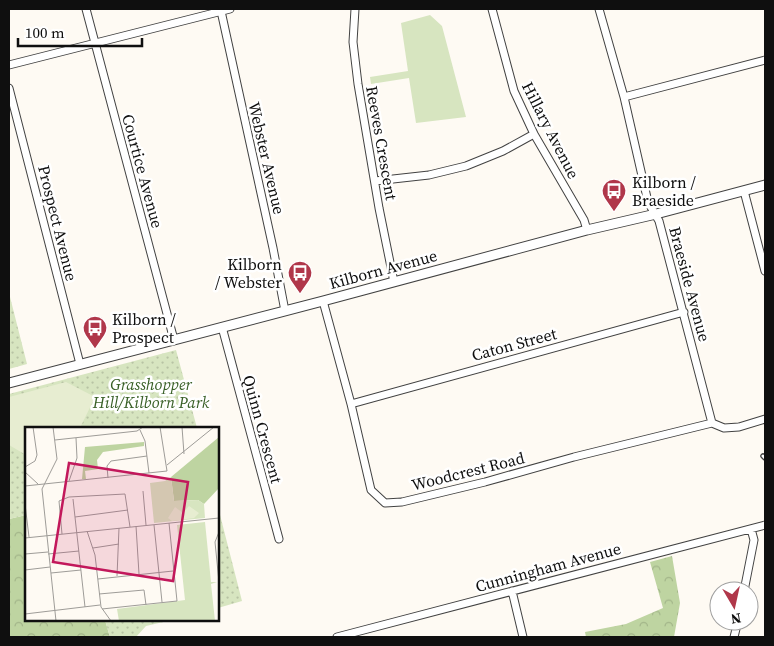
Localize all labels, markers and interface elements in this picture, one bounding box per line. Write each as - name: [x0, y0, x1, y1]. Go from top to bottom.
- scale bar: [18, 15, 141, 47]
- text: 100 m: [25, 22, 65, 43]
- street label: Hillary Avenue: [517, 78, 585, 182]
- street label: Reeves Crescent: [361, 84, 403, 203]
- street label: Webster Avenue: [243, 100, 291, 216]
- street label: Courtice Avenue: [117, 111, 169, 231]
- street label: Prospect Avenue: [33, 163, 83, 283]
- place label: Kilborn / Braeside: [632, 171, 696, 211]
- bus stop icon: Kilborn / Braeside: [601, 178, 627, 212]
- street label: Braeside Avenue: [664, 224, 716, 344]
- street label: Kilborn Avenue: [327, 244, 439, 294]
- place label: Kilborn / Webster: [215, 253, 282, 293]
- bus stop icon: Kilborn / Webster: [287, 260, 313, 294]
- place label: Kilborn / Prospect: [112, 308, 176, 348]
- bus stop icon: Kilborn / Prospect: [82, 315, 108, 349]
- street label: Caton Street: [469, 322, 560, 366]
- street label: Quinn Crescent: [238, 372, 288, 486]
- park label: Grasshopper Hill/Kilborn Park: [92, 373, 210, 413]
- inset map: [25, 427, 219, 621]
- street label: Woodcrest Road: [409, 446, 527, 496]
- street label: Cunningham Avenue: [473, 537, 623, 597]
- north arrow: [709, 581, 759, 631]
- text: N: [729, 608, 743, 630]

